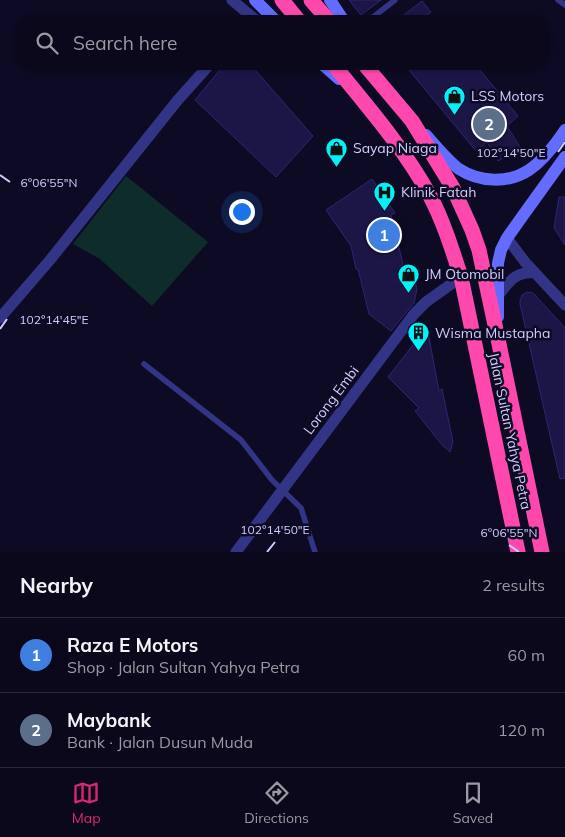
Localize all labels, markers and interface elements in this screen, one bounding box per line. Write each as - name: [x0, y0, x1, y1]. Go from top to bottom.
- search box: [15, 15, 550, 70]
- icon: search: [33, 29, 61, 57]
- text: Search here: [73, 31, 177, 55]
- shop icon: LSS Motors: [443, 84, 467, 115]
- place label: LSS Motors: [471, 87, 544, 105]
- pin: 2: [473, 105, 505, 143]
- shop icon: Sayap Niaga: [325, 136, 349, 167]
- place label: Sayap Niaga: [353, 139, 437, 157]
- text: 102°14'50"E: [476, 145, 546, 160]
- text: 6°06'55"N: [21, 175, 77, 190]
- hospital icon: Klinik Fatah: [373, 180, 397, 211]
- place label: Klinik Fatah: [401, 183, 476, 201]
- your location: [229, 199, 255, 225]
- pin: 1: [368, 216, 400, 254]
- shop icon: JM Otomobil: [397, 262, 421, 293]
- place label: JM Otomobil: [425, 265, 504, 283]
- text: 102°14'45"E: [19, 312, 89, 327]
- building icon: Wisma Mustapha: [407, 321, 431, 352]
- place label: Wisma Mustapha: [435, 324, 550, 342]
- street label: Jalan Sultan Yahya Petra: [485, 351, 535, 511]
- street label: Lorong Embi: [299, 362, 363, 438]
- text: 102°14'50"E: [240, 522, 310, 537]
- text: 6°06'55"N: [481, 525, 537, 540]
- text: Nearby: [20, 572, 93, 598]
- text: 2 results: [482, 575, 545, 595]
- text: Raza E Motors: [67, 633, 198, 657]
- text: 1: [31, 645, 41, 665]
- text: 60 m: [508, 645, 545, 665]
- text: Shop · Jalan Sultan Yahya Petra: [67, 657, 300, 677]
- text: Maybank: [67, 708, 151, 732]
- text: 2: [31, 720, 41, 740]
- text: 120 m: [498, 720, 545, 740]
- text: Bank · Jalan Dusun Muda: [67, 732, 253, 752]
- tab: Map: [72, 779, 101, 827]
- tab: Directions: [244, 779, 309, 827]
- tab: Saved: [453, 779, 493, 827]

